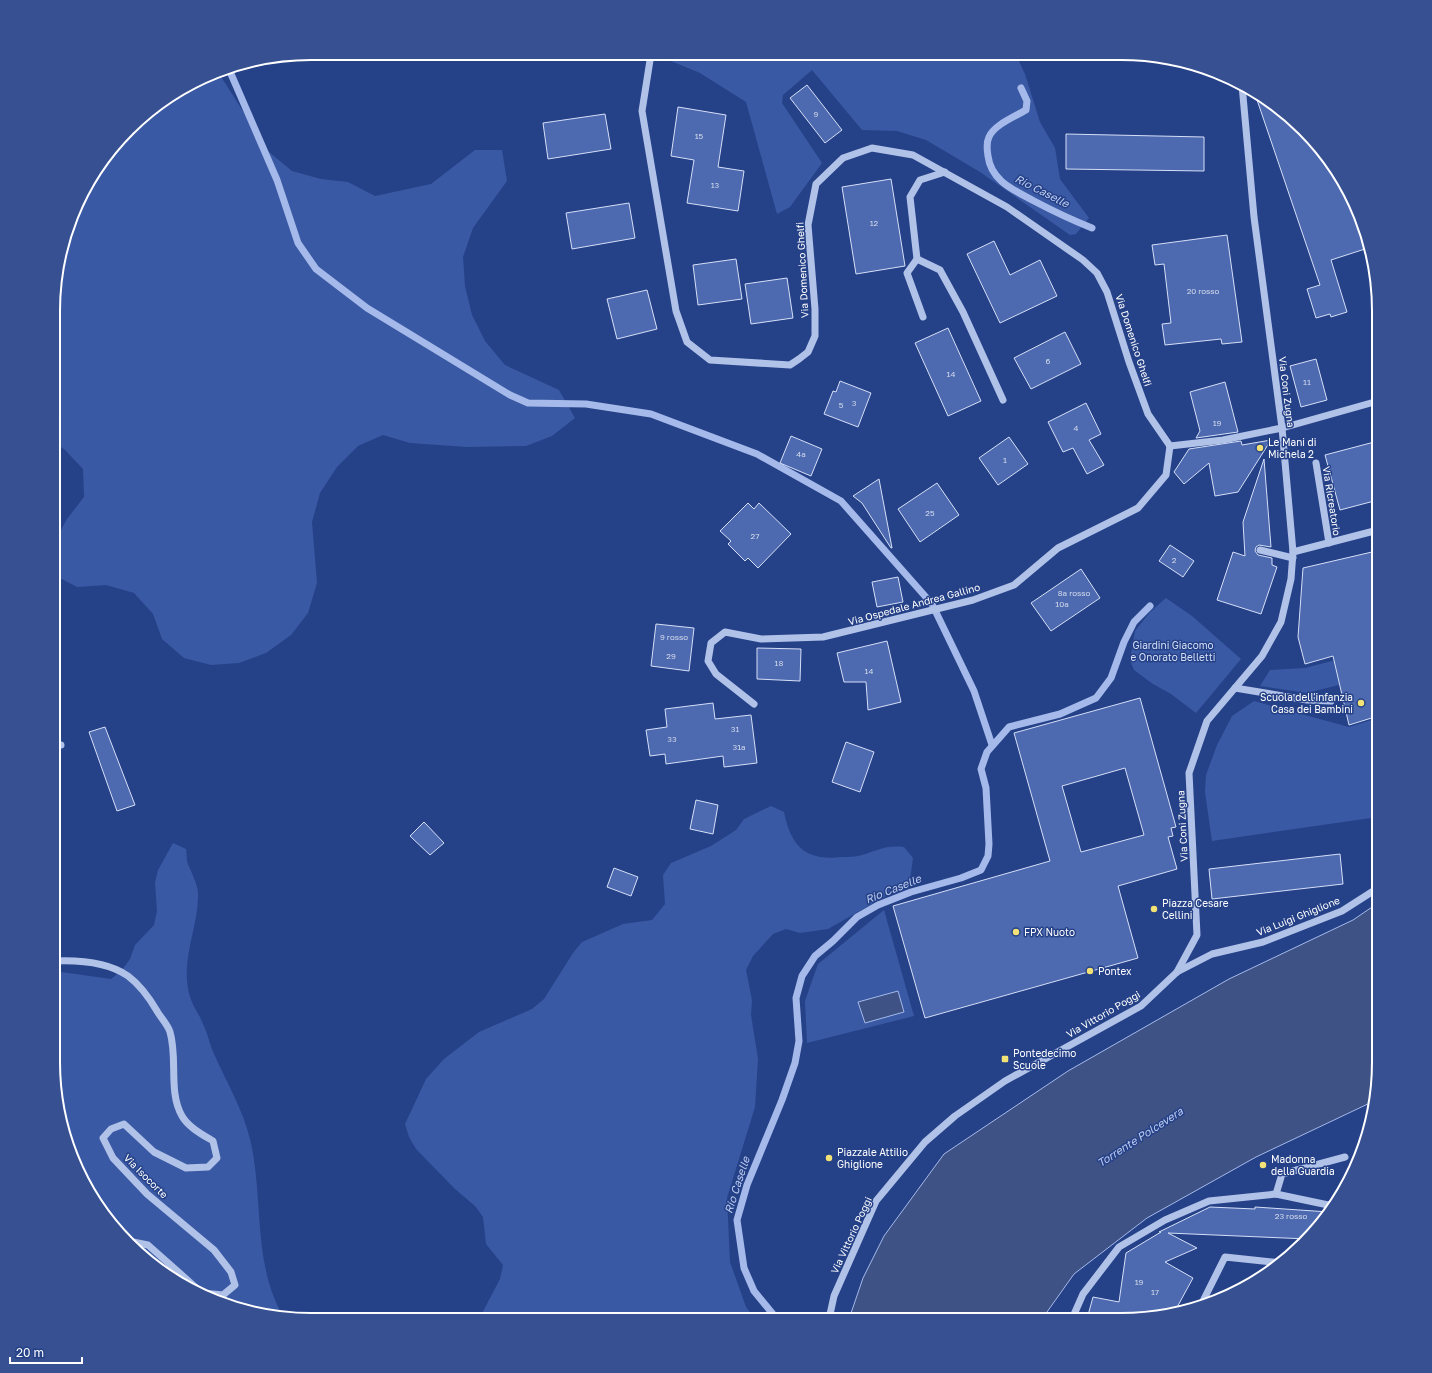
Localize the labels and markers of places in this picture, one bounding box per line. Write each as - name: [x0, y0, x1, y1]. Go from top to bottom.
- place label: Le Mani di Michela 2: [1268, 436, 1316, 460]
- marker: Le Mani di Michela 2: [1255, 443, 1265, 453]
- place label: Scuola dell'infanzia Casa dei Bambini: [1260, 691, 1353, 715]
- marker: Scuola dell'infanzia Casa dei Bambini: [1356, 698, 1366, 708]
- place label: Piazza Cesare Cellini: [1162, 897, 1229, 921]
- marker: Piazza Cesare Cellini: [1149, 904, 1159, 914]
- place label: FPX Nuoto: [1024, 926, 1075, 938]
- marker: FPX Nuoto: [1011, 927, 1021, 937]
- place label: Pontex: [1098, 965, 1132, 977]
- marker: Pontex: [1085, 966, 1095, 976]
- place label: Pontedecimo Scuole: [1013, 1047, 1076, 1071]
- marker: Pontedecimo Scuole: [1000, 1054, 1010, 1064]
- place label: Piazzale Attilio Ghiglione: [837, 1146, 908, 1170]
- marker: Piazzale Attilio Ghiglione: [824, 1153, 834, 1163]
- place label: Madonna della Guardia: [1271, 1153, 1335, 1177]
- marker: Madonna della Guardia: [1258, 1160, 1268, 1170]

